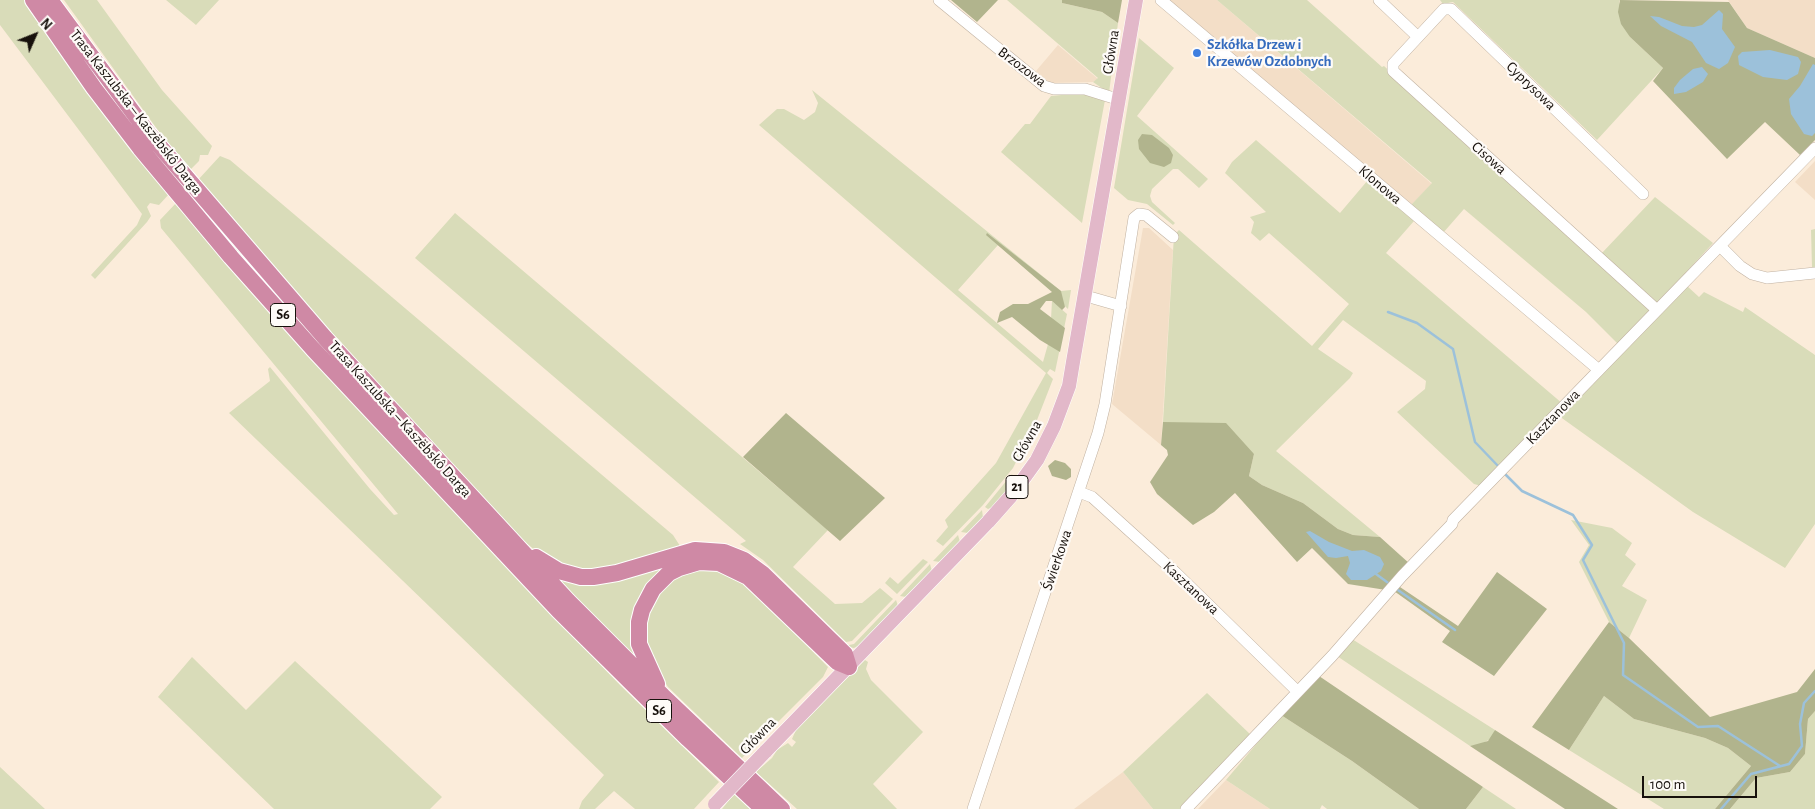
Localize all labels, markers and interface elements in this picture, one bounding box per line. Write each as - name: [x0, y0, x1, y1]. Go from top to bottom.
- north arrow: [10, 10, 60, 60]
- text: N: [37, 16, 54, 33]
- street label: Trasa Kaszubska – Kaszëbskô Darga: [66, 26, 206, 198]
- street label: Główna: [1099, 28, 1123, 76]
- place label: Szkółka Drzew i Krzewów Ozdobnych: [1207, 35, 1331, 70]
- street label: Brzozowa: [994, 43, 1050, 91]
- marker: Szkółka Drzew i Krzewów Ozdobnych: [1191, 47, 1203, 59]
- street label: Cyprysowa: [1502, 58, 1560, 114]
- street label: Cisowa: [1468, 138, 1510, 178]
- street label: Klonowa: [1355, 162, 1405, 208]
- road number: S6: [270, 304, 296, 326]
- street label: Trasa Kaszubska – Kaszëbskô Darga: [325, 337, 475, 501]
- street label: Kasztanowa: [1522, 386, 1584, 448]
- street label: Główna: [1008, 417, 1046, 465]
- road number: 21: [1006, 476, 1028, 498]
- street label: Świerkowa: [1038, 527, 1076, 593]
- street label: Kasztanowa: [1159, 558, 1223, 618]
- road number: S6: [646, 699, 672, 722]
- street label: Główna: [736, 714, 780, 758]
- scale bar: [1645, 766, 1760, 798]
- text: 100 m: [1650, 777, 1685, 792]

